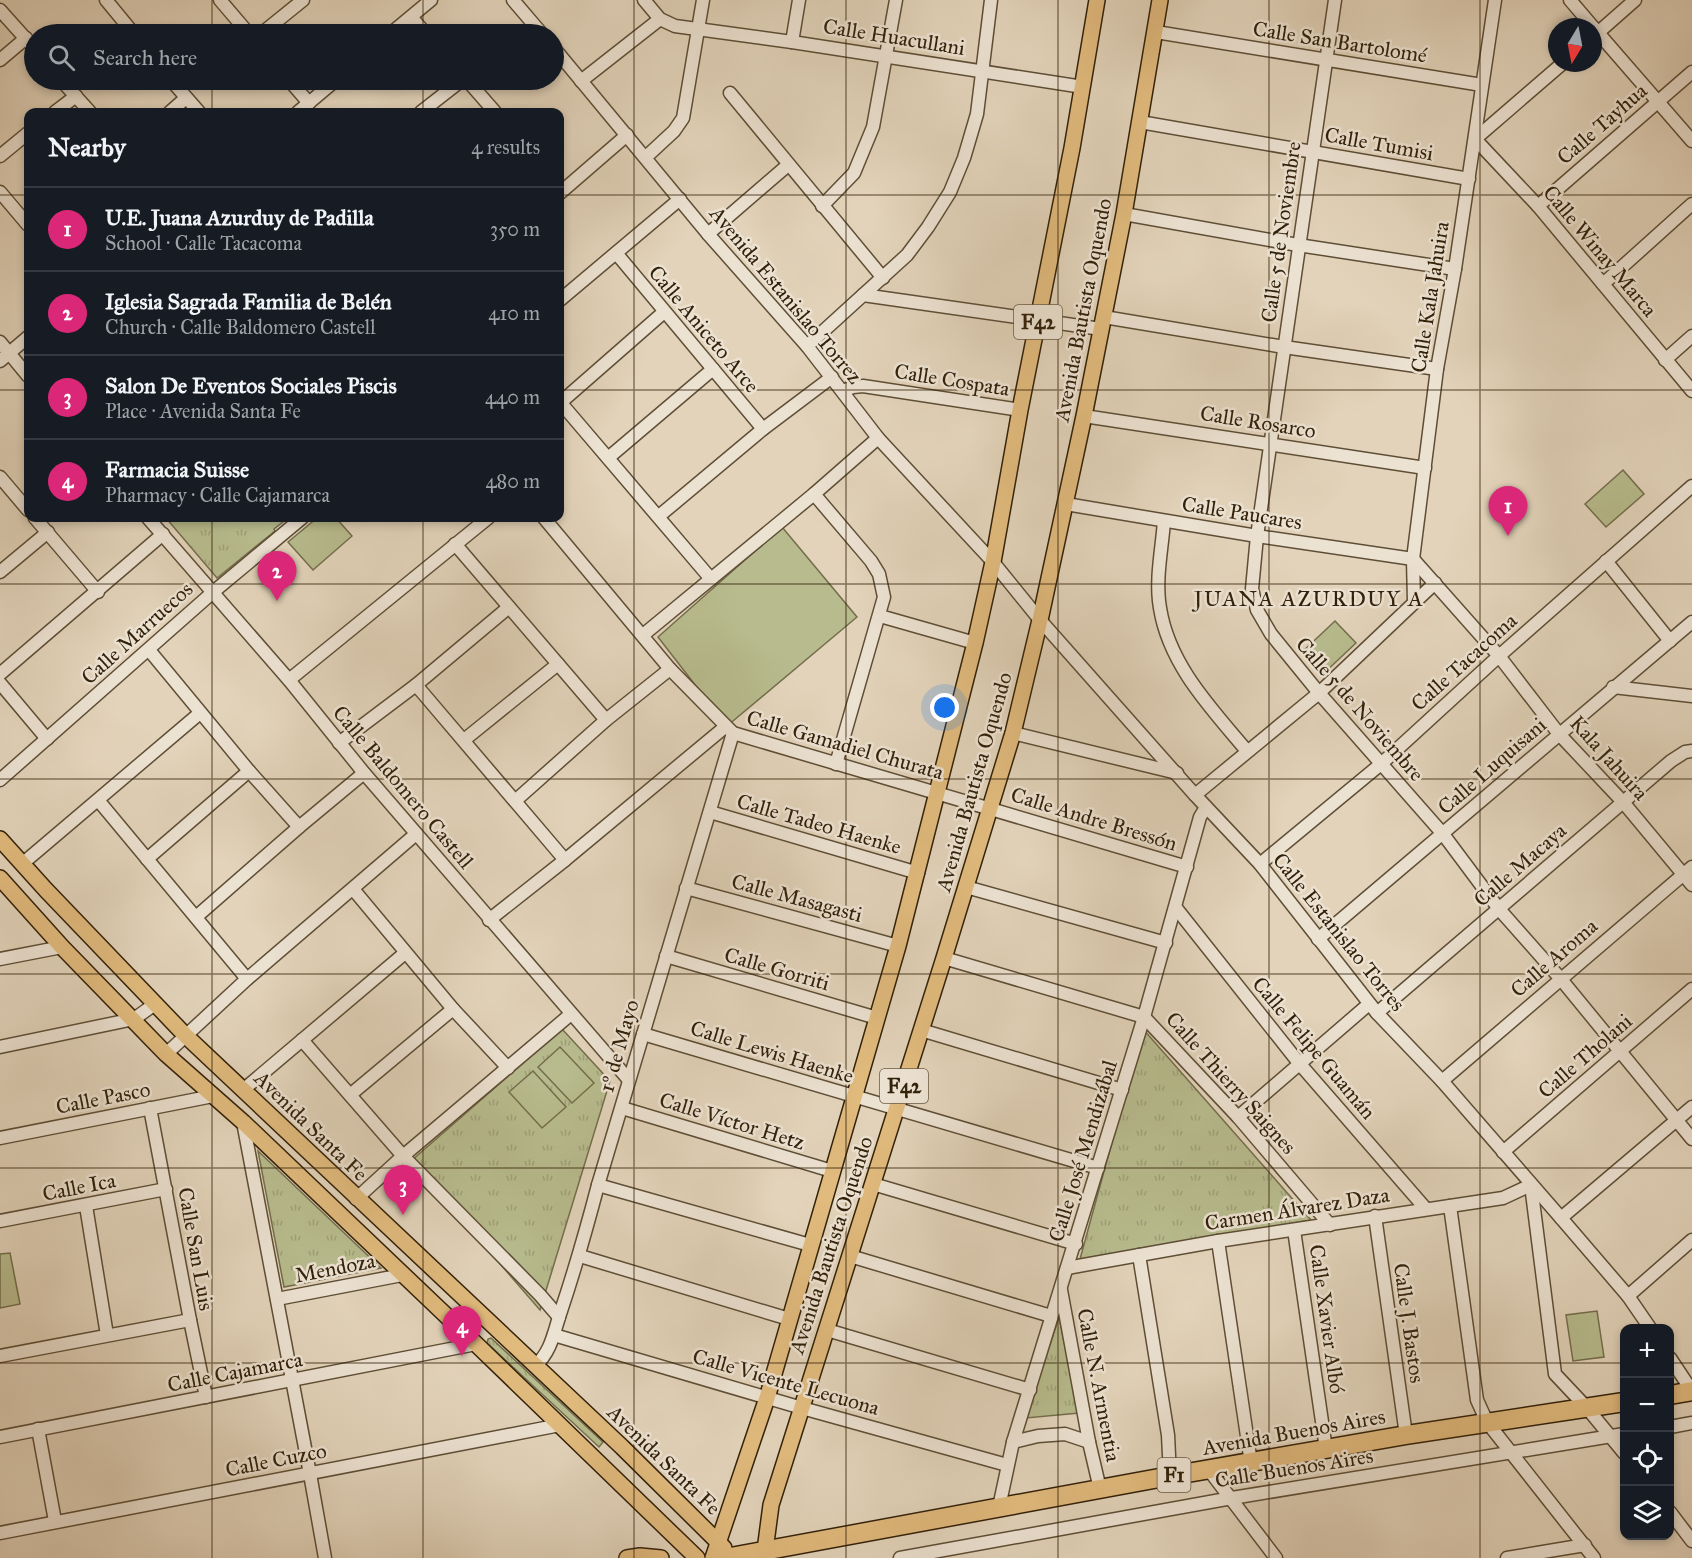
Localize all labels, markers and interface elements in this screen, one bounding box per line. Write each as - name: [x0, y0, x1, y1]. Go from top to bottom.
- street label: Calle Huacullani: [821, 13, 967, 61]
- street label: Calle San Bartolomé: [1251, 15, 1429, 69]
- north arrow: [1548, 18, 1602, 72]
- search box: [24, 24, 564, 90]
- icon: search: [45, 41, 78, 74]
- text: Search here: [93, 44, 197, 71]
- street label: Calle Tayhua: [1552, 78, 1652, 170]
- street label: Calle Tumisi: [1323, 122, 1436, 166]
- text: Nearby: [48, 131, 126, 163]
- text: 4 results: [471, 135, 540, 159]
- street label: Calle 5 de Noviembre: [1255, 140, 1307, 324]
- street label: Calle Winay Marca: [1537, 180, 1663, 322]
- street label: Avenida Bautista Oquendo: [1048, 196, 1117, 425]
- street label: Avenida Estanislao Torrez: [703, 200, 868, 389]
- text: U.E. Juana Azurduy de Padilla: [105, 204, 374, 231]
- text: 1: [64, 217, 71, 241]
- text: 350 m: [490, 217, 540, 241]
- street label: Calle Kala Jahuira: [1405, 219, 1455, 374]
- text: School · Calle Tacacoma: [105, 231, 302, 255]
- street label: Calle Aniceto Arce: [643, 260, 765, 398]
- text: Iglesia Sagrada Familia de Belén: [105, 288, 392, 315]
- text: 2: [63, 301, 72, 325]
- text: 410 m: [488, 301, 540, 325]
- road number: F42: [1014, 305, 1062, 339]
- text: Church · Calle Baldomero Castell: [105, 315, 376, 339]
- street label: Calle Cospata: [893, 358, 1012, 402]
- text: Salon De Eventos Sociales Piscis: [105, 372, 397, 399]
- text: 3: [64, 385, 72, 409]
- text: 440 m: [485, 385, 540, 409]
- text: Place · Avenida Santa Fe: [105, 399, 301, 423]
- street label: Calle Rosarco: [1198, 400, 1318, 444]
- text: Farmacia Suisse: [105, 456, 249, 483]
- text: 4: [62, 469, 73, 493]
- text: 480 m: [485, 469, 540, 493]
- text: Pharmacy · Calle Cajamarca: [105, 483, 330, 507]
- pin: 1: [1488, 486, 1528, 536]
- street label: Calle Paucares: [1180, 491, 1304, 535]
- pin: 2: [258, 552, 296, 601]
- street label: Calle Marruecos: [76, 576, 198, 690]
- district label: JUANA AZURDUY A: [1192, 585, 1424, 612]
- street label: Calle Tacacoma: [1406, 608, 1522, 716]
- street label: Calle 5 de Noviembre: [1290, 632, 1430, 787]
- street label: Avenida Bautista Oquendo: [930, 669, 1018, 896]
- your location: [930, 693, 959, 722]
- street label: Calle Baldomero Castell: [327, 700, 479, 874]
- street label: Calle Gamadiel Churata: [743, 704, 947, 786]
- street label: Kala Jahuira: [1564, 710, 1654, 806]
- street label: Calle Luquisani: [1432, 712, 1552, 820]
- street label: Calle Andre Bressón: [1008, 781, 1180, 857]
- street label: Calle Tadeo Haenke: [734, 788, 904, 860]
- street label: Calle Macaya: [1468, 818, 1572, 912]
- street label: Calle Estanislao Torres: [1267, 847, 1411, 1017]
- street label: Calle Masagasti: [729, 868, 865, 928]
- street label: Calle Aroma: [1505, 913, 1603, 1003]
- street label: Calle Gorriti: [721, 942, 833, 996]
- street label: Calle Felipe Guamán: [1247, 971, 1381, 1125]
- street label: 1º de Mayo: [593, 996, 645, 1095]
- street label: Calle Thierry Saignes: [1160, 1006, 1302, 1160]
- street label: Calle Tholani: [1533, 1008, 1637, 1104]
- street label: Calle Lewis Haenke: [687, 1015, 857, 1089]
- street label: Calle José Mendizábal: [1043, 1057, 1123, 1245]
- street label: Avenida Santa Fe: [248, 1065, 373, 1187]
- road number: F42: [880, 1069, 928, 1103]
- street label: Calle Pasco: [54, 1076, 153, 1120]
- street label: Calle Víctor Hetz: [656, 1087, 808, 1156]
- street label: Avenida Bautista Oquendo: [783, 1133, 879, 1358]
- pin: 3: [384, 1166, 422, 1215]
- street label: Calle Ica: [40, 1167, 118, 1207]
- street label: Carmen Álvarez Daza: [1203, 1182, 1391, 1236]
- street label: Calle San Luis: [172, 1185, 220, 1313]
- street label: Calle Xavier Albó: [1304, 1243, 1350, 1395]
- street label: Mendoza: [293, 1247, 378, 1289]
- street label: Calle J. Bastos: [1388, 1261, 1430, 1385]
- pin: 4: [442, 1306, 482, 1356]
- street label: Calle N. Armentia: [1071, 1306, 1127, 1464]
- map controls: [1620, 1324, 1674, 1540]
- button: +: [1620, 1324, 1674, 1378]
- street label: Calle Vicente Lecuona: [690, 1343, 882, 1421]
- street label: Calle Cajamarca: [165, 1346, 305, 1398]
- button: −: [1620, 1378, 1674, 1432]
- street label: Avenida Santa Fe: [601, 1399, 726, 1521]
- street label: Avenida Buenos Aires: [1200, 1403, 1387, 1461]
- button: locate: [1620, 1432, 1674, 1486]
- street label: Calle Cuzco: [223, 1437, 329, 1483]
- street label: Calle Buenos Aires: [1213, 1443, 1375, 1493]
- road number: F1: [1158, 1458, 1190, 1492]
- button: layers: [1620, 1486, 1674, 1540]

